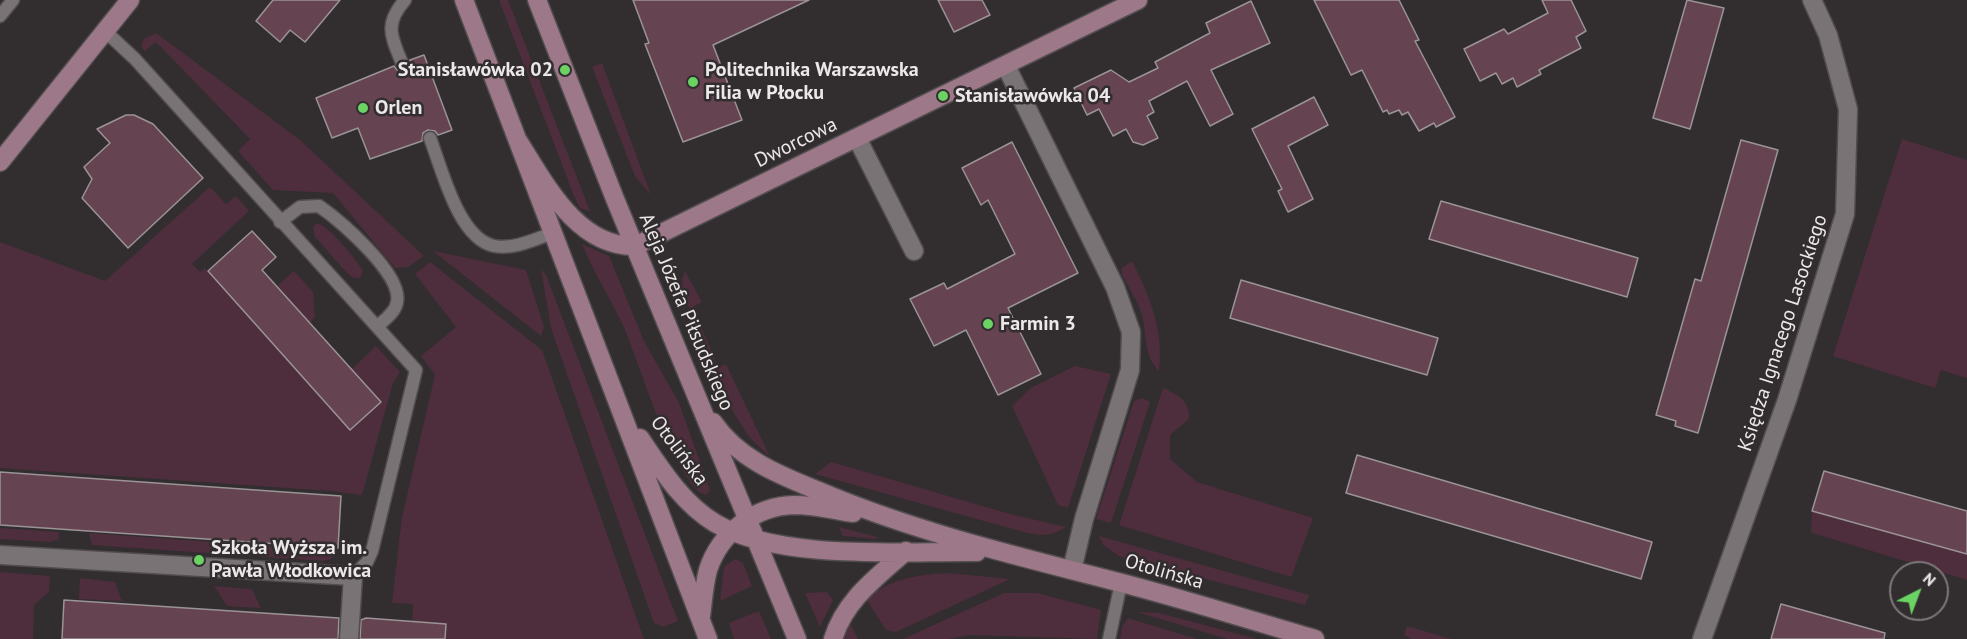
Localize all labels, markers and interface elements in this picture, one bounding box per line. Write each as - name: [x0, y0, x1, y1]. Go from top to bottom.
- place label: Stanisławówka 02: [398, 58, 553, 82]
- place label: Politechnika Warszawska Filia w Płocku: [705, 58, 919, 105]
- marker: Stanisławówka 02: [558, 63, 572, 77]
- marker: Politechnika Warszawska Filia w Płocku: [686, 75, 700, 89]
- place label: Stanisławówka 04: [955, 84, 1110, 108]
- marker: Stanisławówka 04: [936, 89, 950, 103]
- place label: Orlen: [375, 96, 422, 120]
- marker: Orlen: [356, 101, 370, 115]
- street label: Dworcowa: [751, 113, 841, 173]
- street label: Aleja Józefa Piłsudskiego: [634, 210, 738, 414]
- street label: Księdza Ignacego Lasockiego: [1733, 212, 1833, 454]
- place label: Farmin 3: [1000, 312, 1076, 336]
- marker: Farmin 3: [981, 317, 995, 331]
- street label: Otolińska: [645, 411, 713, 491]
- place label: Szkoła Wyższa im. Pawła Włodkowica: [211, 536, 371, 583]
- street label: Otolińska: [1122, 549, 1206, 595]
- marker: Szkoła Wyższa im. Pawła Włodkowica: [192, 553, 206, 567]
- north arrow: [1889, 561, 1949, 621]
- text: N: [1919, 568, 1940, 590]

